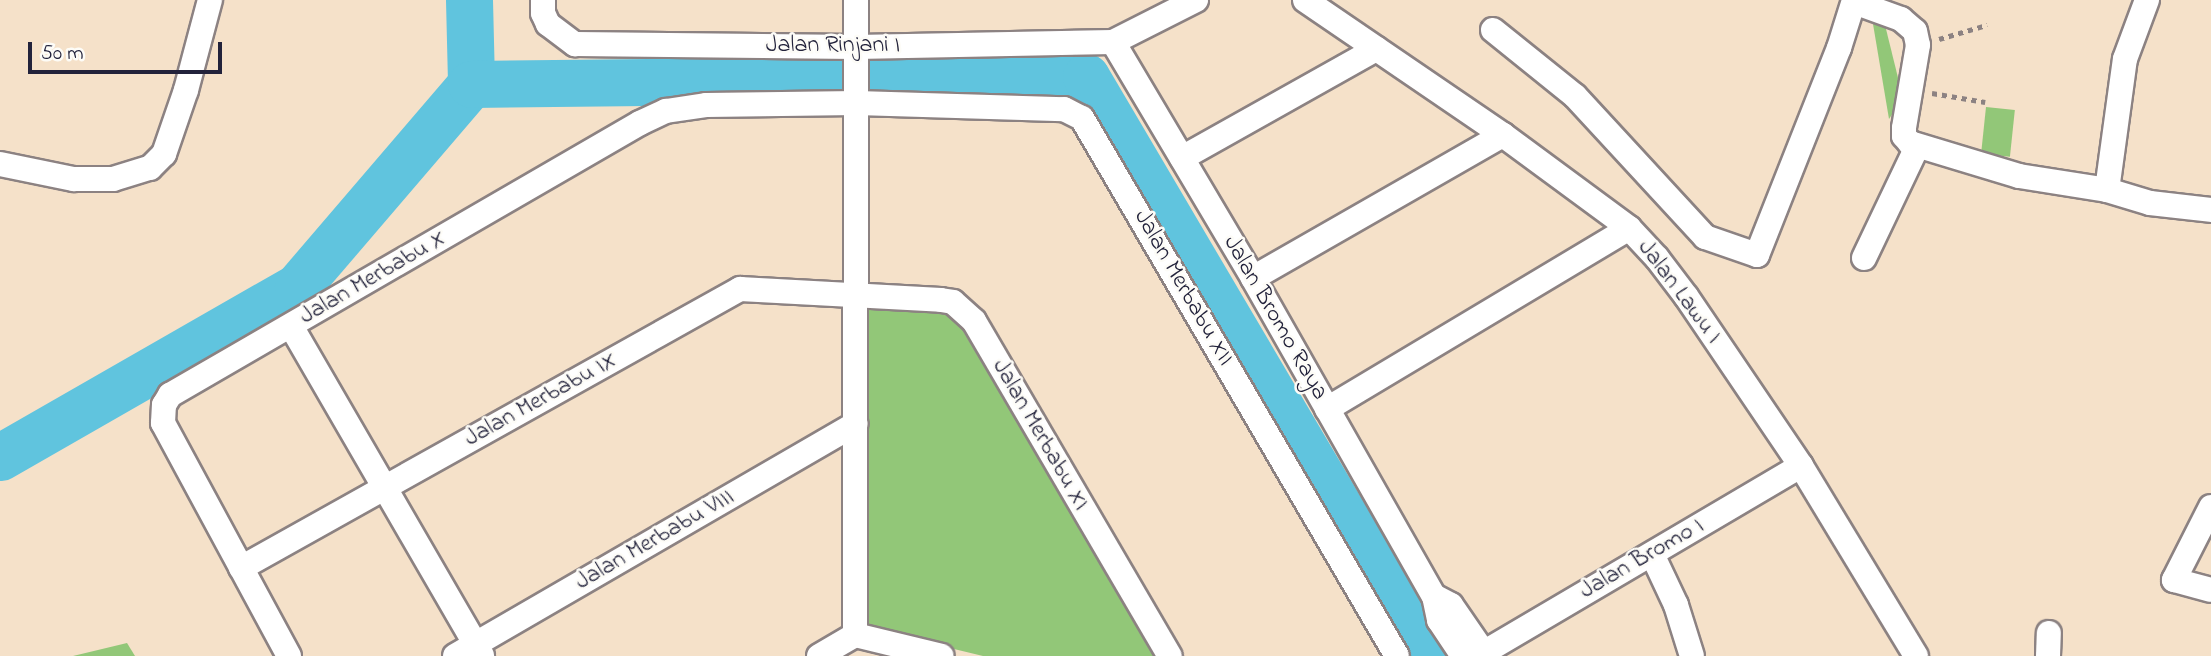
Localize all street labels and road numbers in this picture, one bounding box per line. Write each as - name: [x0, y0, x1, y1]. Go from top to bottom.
- street label: Jalan Rinjani I: [766, 32, 900, 60]
- street label: Jalan Merbabu XII: [1127, 205, 1239, 371]
- street label: Jalan Merbabu X: [295, 225, 451, 331]
- street label: Jalan Bromo Raya: [1216, 231, 1334, 405]
- street label: Jalan Lawu I: [1631, 234, 1727, 350]
- street label: Jalan Merbabu IX: [460, 346, 622, 454]
- street label: Jalan Merbabu XI: [985, 354, 1095, 516]
- street label: Jalan Merbabu VIII: [571, 483, 739, 597]
- street label: Jalan Bromo I: [1575, 512, 1709, 606]

